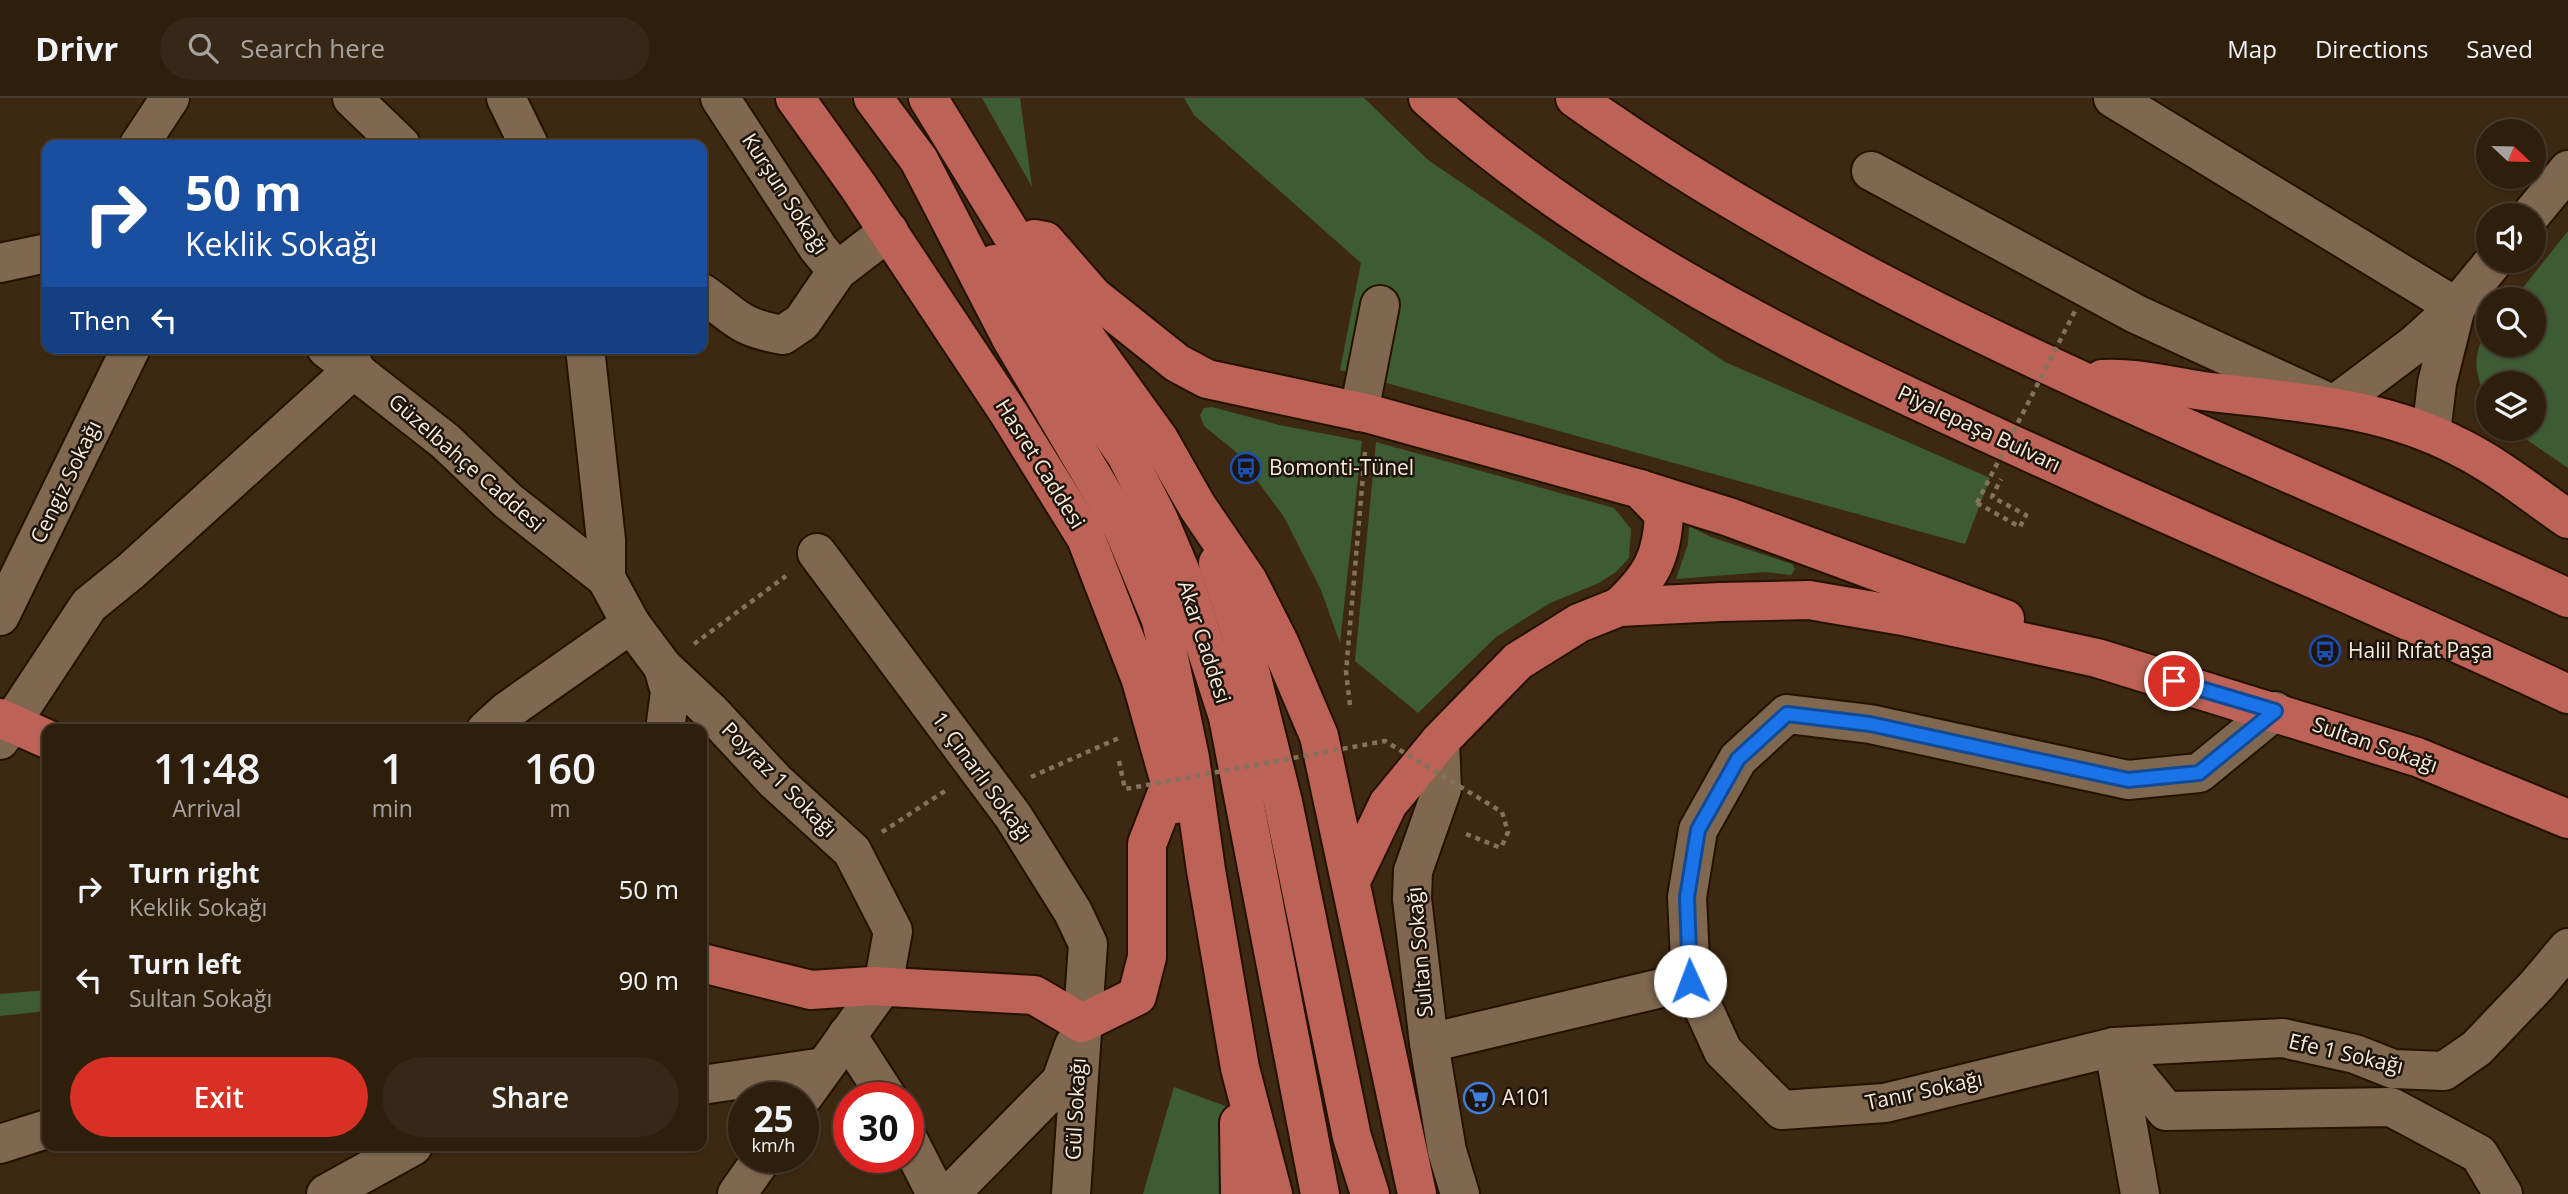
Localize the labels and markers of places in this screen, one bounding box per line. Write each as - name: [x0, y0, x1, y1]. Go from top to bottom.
- bus stop icon: Bomonti-Tünel: [1229, 451, 1263, 485]
- place label: Bomonti-Tünel: [1269, 453, 1414, 481]
- bus stop icon: Halil Rıfat Paşa: [2308, 634, 2342, 668]
- place label: Halil Rıfat Paşa: [2348, 636, 2492, 664]
- pin: [2144, 651, 2204, 711]
- supermarket icon: A101: [1462, 1081, 1496, 1115]
- place label: A101: [1502, 1083, 1551, 1111]

